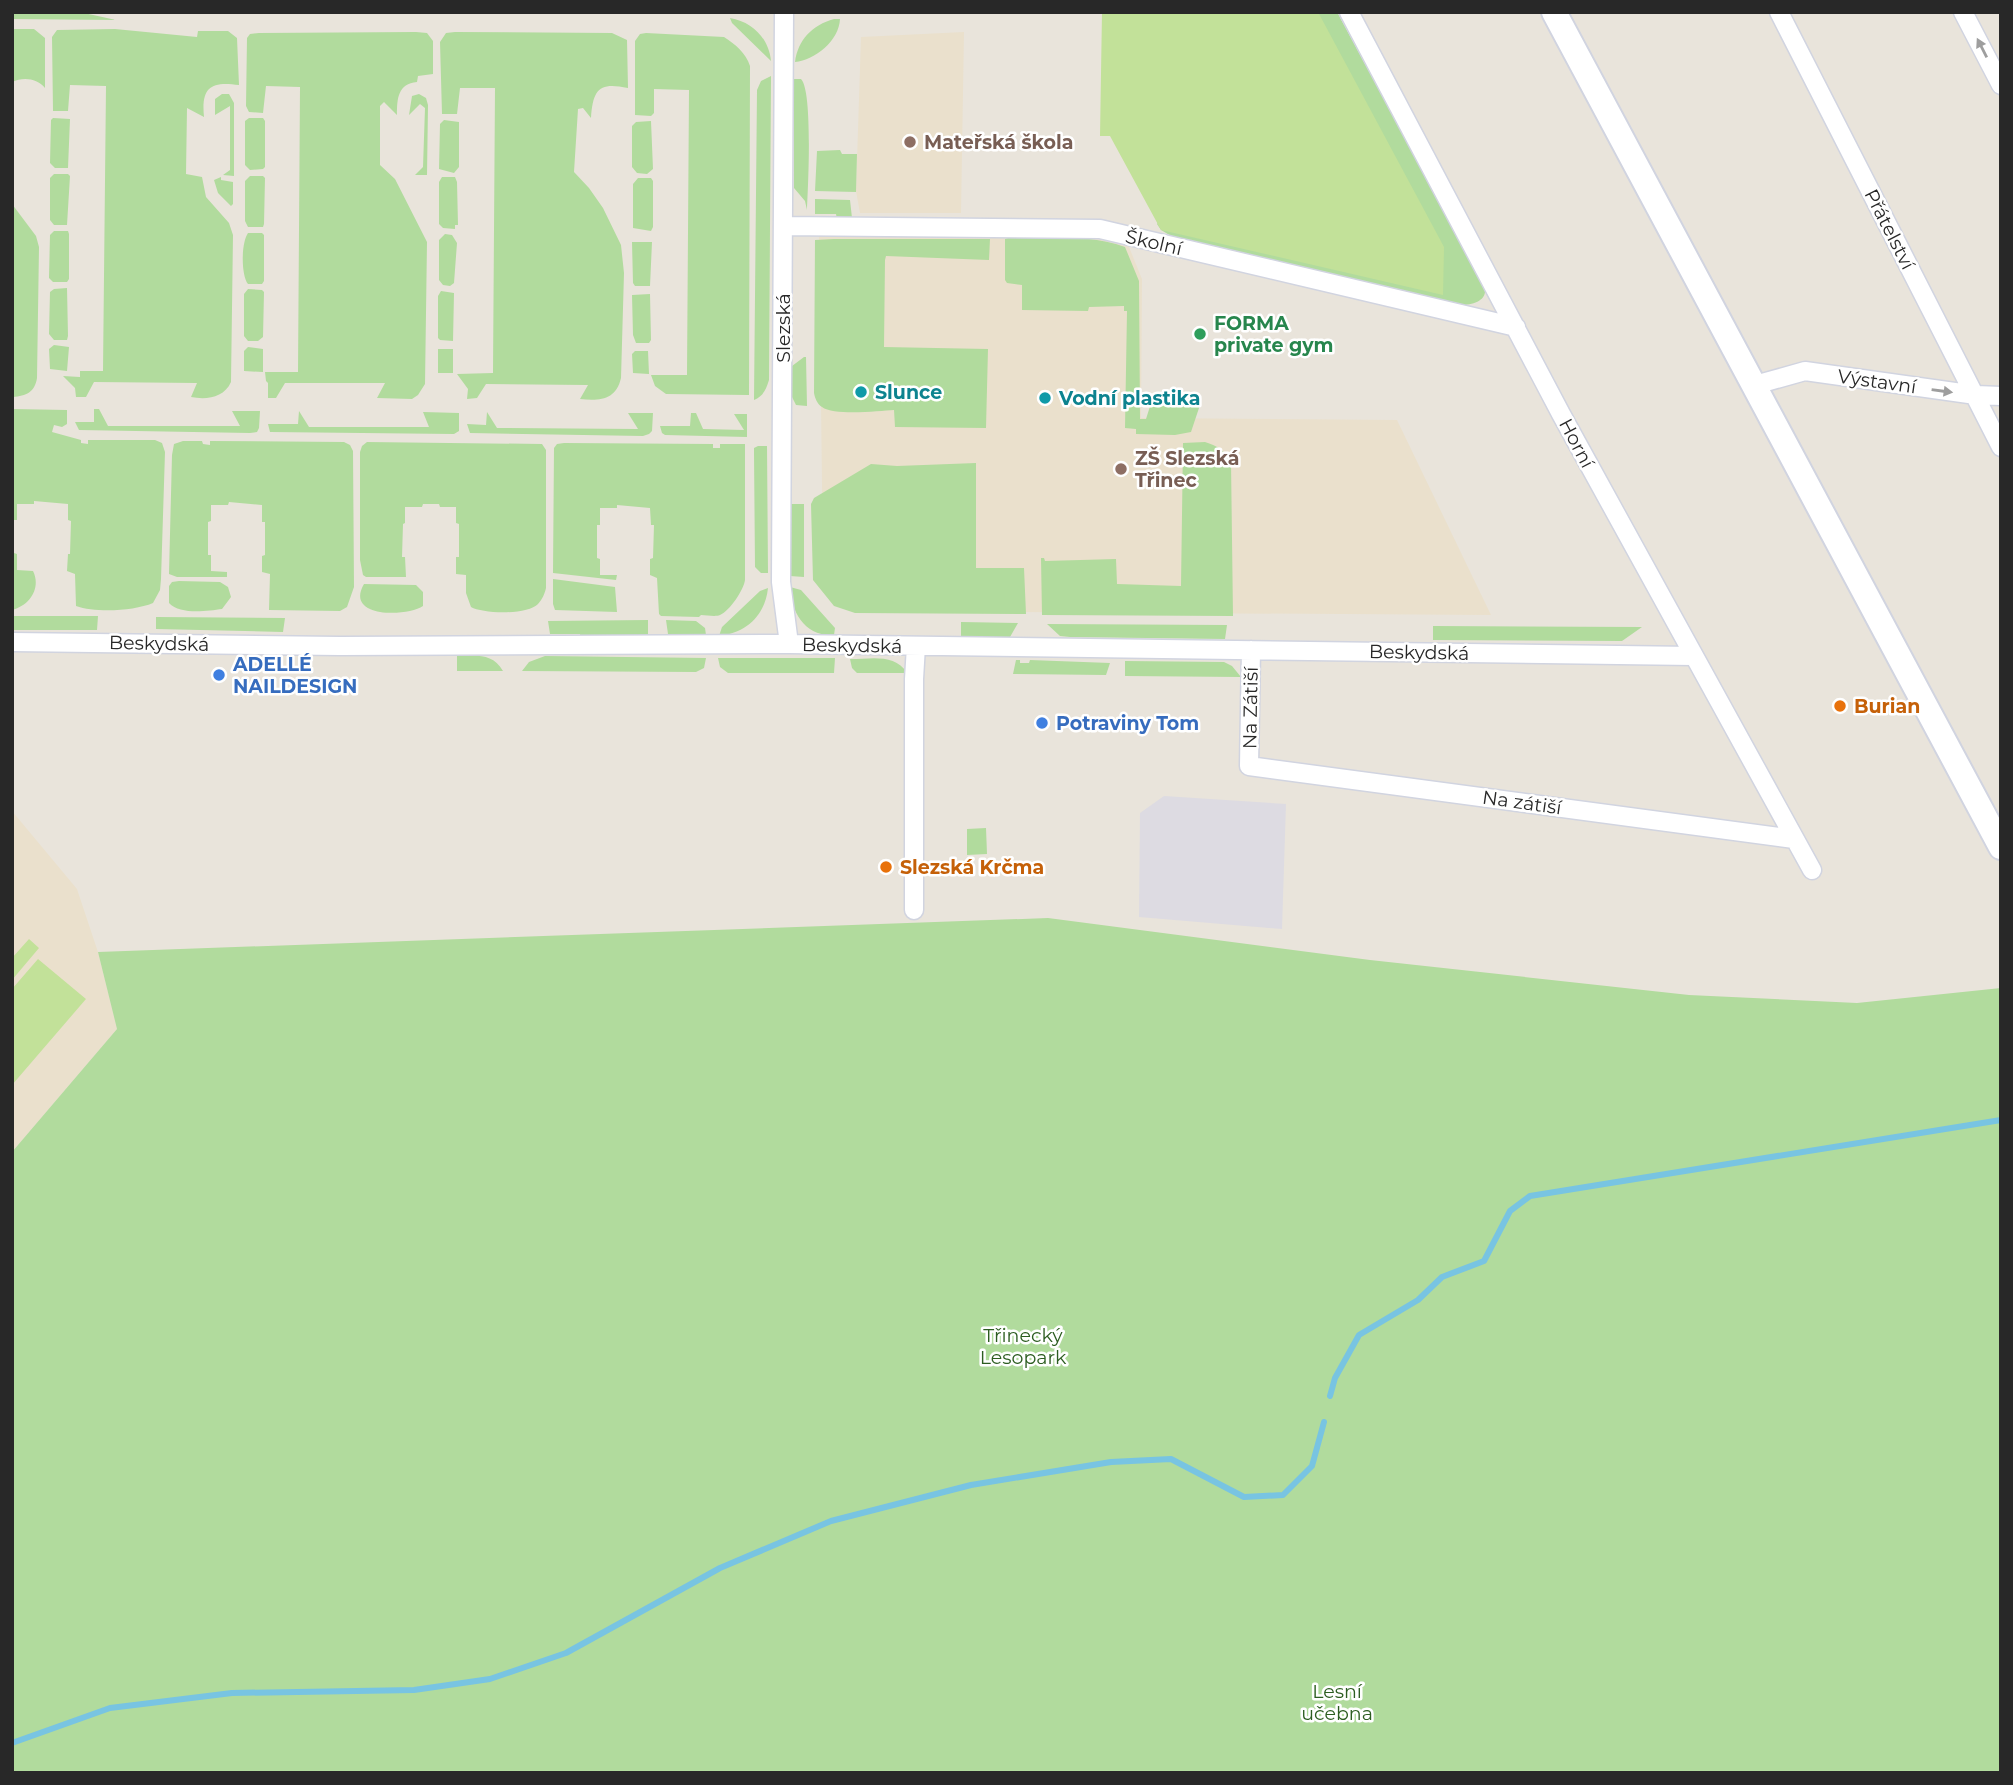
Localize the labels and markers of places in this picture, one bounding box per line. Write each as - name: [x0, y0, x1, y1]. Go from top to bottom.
- place label: Mateřská škola: [924, 131, 1073, 154]
- marker: Mateřská škola: [902, 134, 918, 150]
- place label: FORMA private gym: [1214, 312, 1334, 357]
- marker: FORMA private gym: [1192, 326, 1208, 342]
- place label: Slunce: [875, 381, 942, 404]
- marker: Slunce: [853, 384, 869, 400]
- place label: Vodní plastika: [1058, 387, 1201, 410]
- marker: Vodní plastika: [1037, 390, 1053, 406]
- place label: ZŠ Slezská Třinec: [1135, 446, 1239, 492]
- marker: ZŠ Slezská Třinec: [1113, 461, 1129, 477]
- place label: ADELLÉ NAILDESIGN: [232, 653, 357, 698]
- marker: ADELLÉ NAILDESIGN: [211, 667, 227, 683]
- place label: Burian: [1854, 695, 1920, 718]
- marker: Burian: [1832, 698, 1848, 714]
- place label: Potraviny Tom: [1056, 712, 1199, 735]
- marker: Potraviny Tom: [1034, 715, 1050, 731]
- place label: Slezská Krčma: [900, 856, 1044, 879]
- marker: Slezská Krčma: [878, 859, 894, 875]

